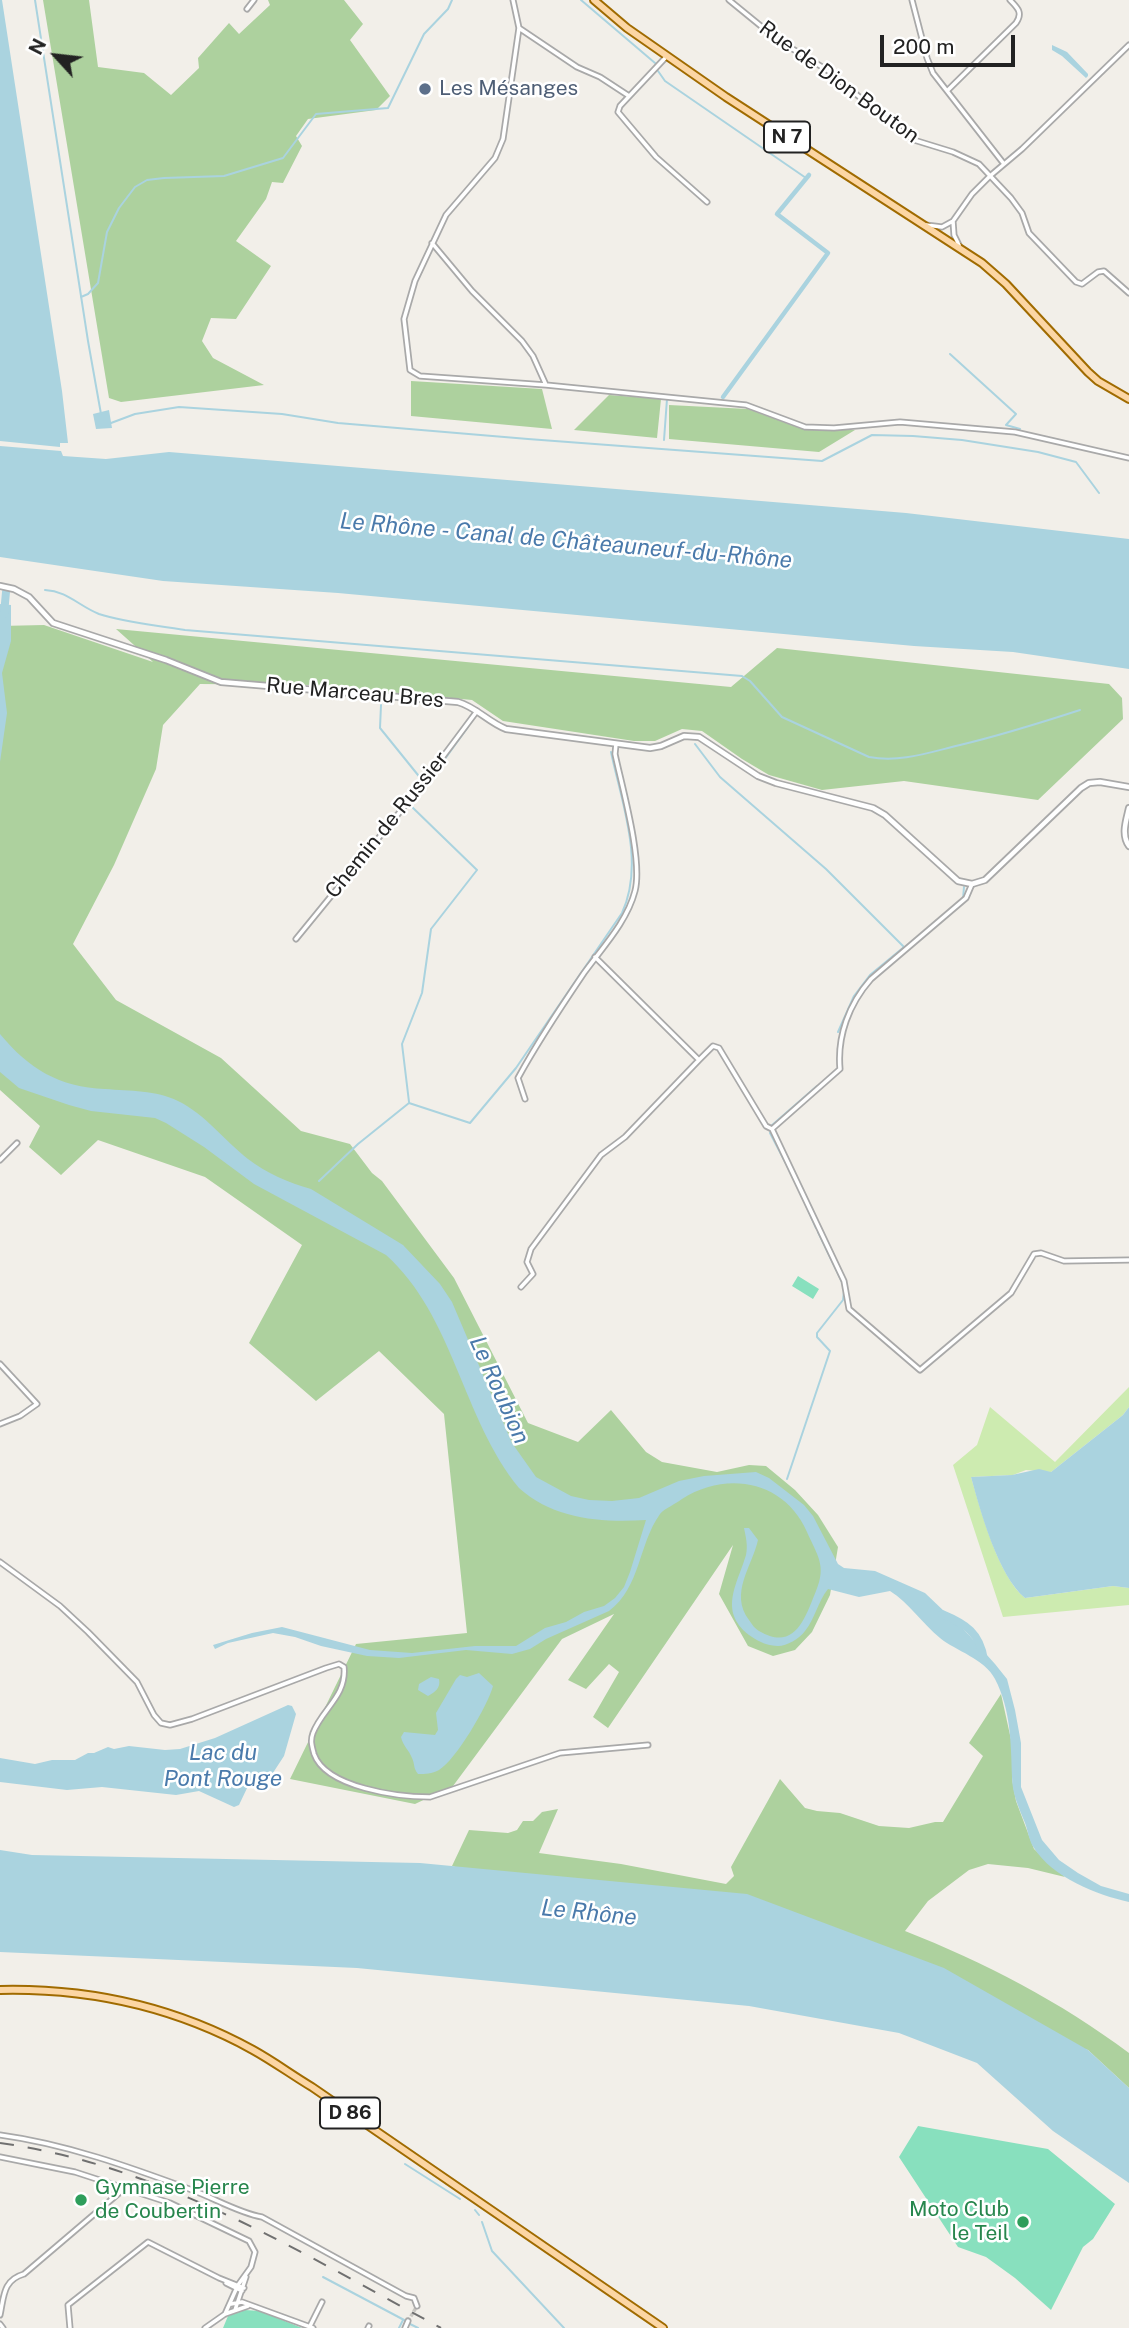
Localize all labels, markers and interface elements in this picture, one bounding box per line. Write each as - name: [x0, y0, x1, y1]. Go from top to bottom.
- street label: Rue de Dion Bouton: [754, 15, 924, 149]
- north arrow: [21, 21, 91, 91]
- scale bar: [884, 21, 1019, 65]
- text: 200 m: [893, 34, 954, 59]
- text: N: [24, 35, 50, 58]
- place label: Les Mésanges: [439, 76, 578, 102]
- marker: Les Mésanges: [417, 81, 433, 97]
- road number: N 7: [764, 122, 810, 153]
- water label: Le Rhône - Canal de Châteauneuf-du-Rhône: [339, 507, 793, 575]
- street label: Rue Marceau Bres: [265, 673, 445, 713]
- street label: Chemin de Russier: [320, 747, 454, 903]
- water label: Le Roubion: [463, 1332, 535, 1448]
- water label: Lac du Pont Rouge: [164, 1739, 282, 1793]
- water label: Le Rhône: [540, 1894, 638, 1932]
- road number: D 86: [320, 2098, 380, 2128]
- place label: Gymnase Pierre de Coubertin: [95, 2175, 250, 2225]
- marker: Gymnase Pierre de Coubertin: [73, 2192, 89, 2208]
- place label: Moto Club le Teil: [909, 2197, 1009, 2247]
- marker: Moto Club le Teil: [1015, 2214, 1031, 2230]

